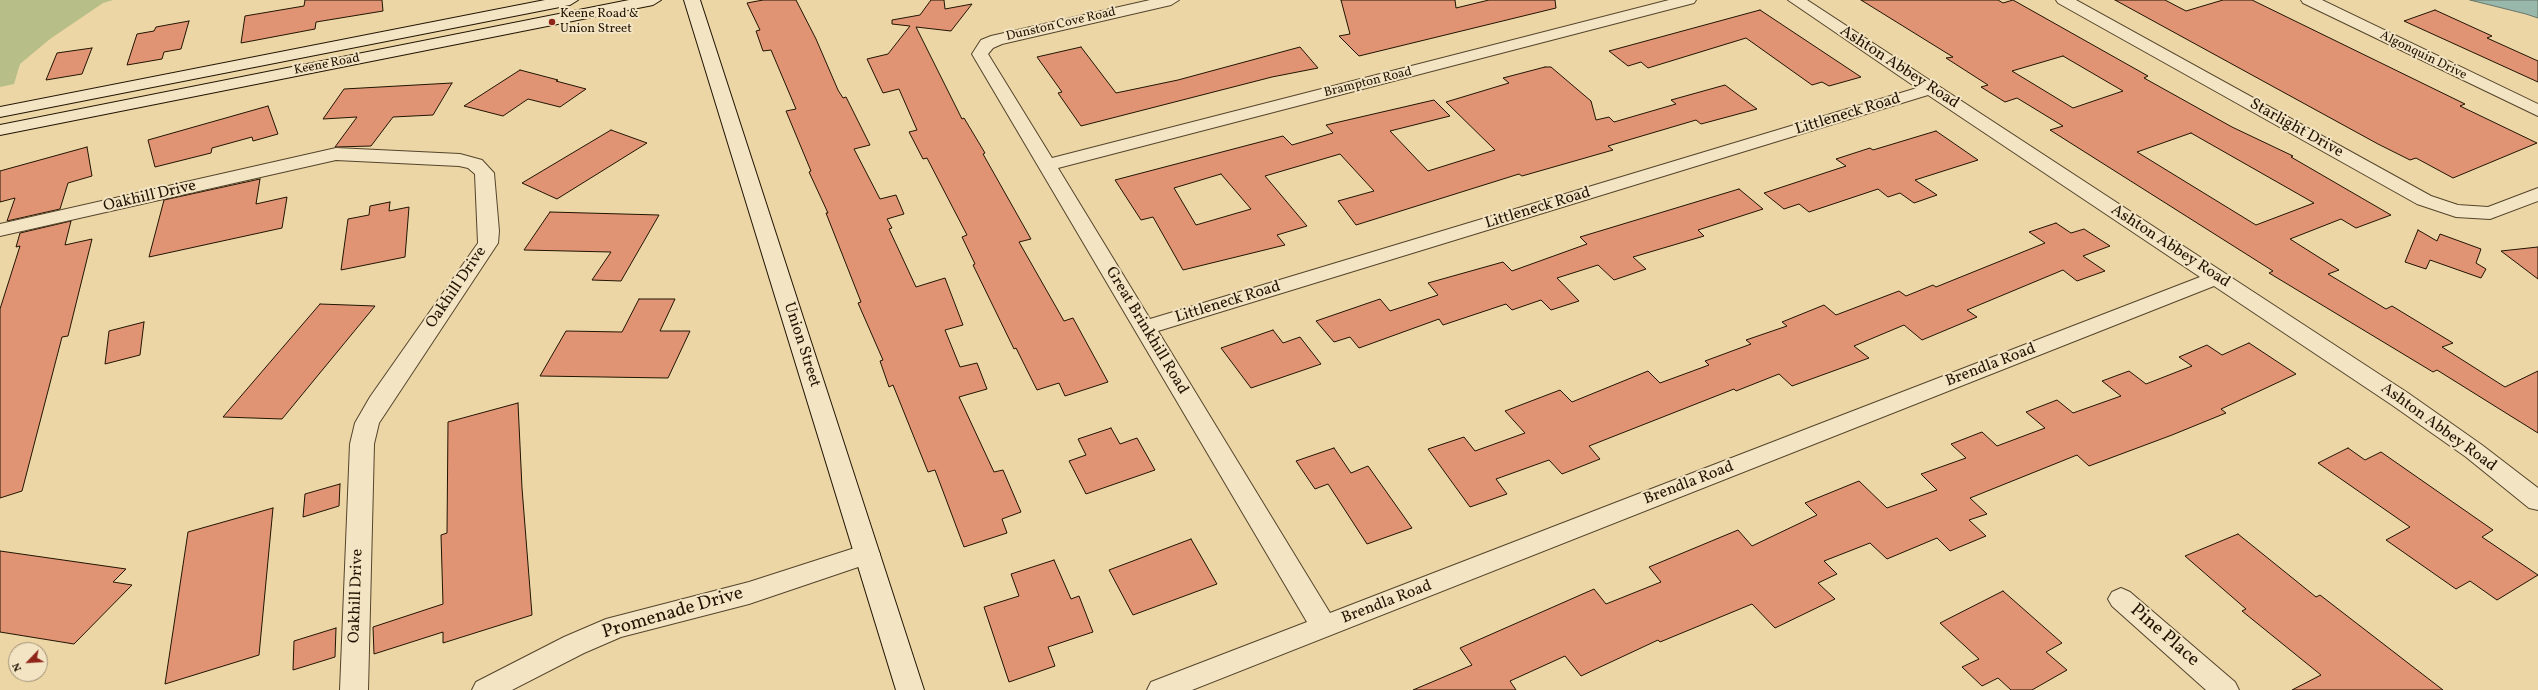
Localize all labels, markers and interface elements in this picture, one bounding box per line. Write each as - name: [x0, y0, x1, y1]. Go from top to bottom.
- street label: Dunston Cove Road: [1005, 5, 1117, 45]
- place label: Keene Road & Union Street: [560, 7, 639, 38]
- marker: Keene Road & Union Street: [547, 17, 557, 27]
- street label: Ashton Abbey Road: [1836, 22, 1962, 114]
- street label: Algonquin Drive: [2377, 28, 2469, 84]
- street label: Keene Road: [293, 51, 361, 79]
- street label: Brampton Road: [1322, 65, 1414, 101]
- street label: Littleneck Road: [1793, 90, 1903, 140]
- street label: Starlight Drive: [2246, 95, 2346, 163]
- street label: Oakhill Drive: [102, 177, 198, 217]
- street label: Littleneck Road: [1483, 184, 1593, 234]
- street label: Ashton Abbey Road: [2107, 201, 2233, 293]
- street label: Oakhill Drive: [423, 243, 491, 333]
- street label: Great Brinkhill Road: [1100, 264, 1192, 398]
- street label: Littleneck Road: [1173, 278, 1283, 328]
- street label: Union Street: [778, 300, 824, 390]
- street label: Brendla Road: [1943, 340, 2039, 392]
- street label: Ashton Abbey Road: [2376, 380, 2500, 476]
- street label: Brendla Road: [1641, 458, 1737, 510]
- street label: Oakhill Drive: [346, 548, 368, 644]
- street label: Brendla Road: [1339, 577, 1435, 629]
- street label: Promenade Drive: [600, 583, 746, 645]
- street label: Pine Place: [2125, 600, 2203, 672]
- north arrow: [8, 642, 48, 682]
- text: N: [9, 660, 26, 674]

